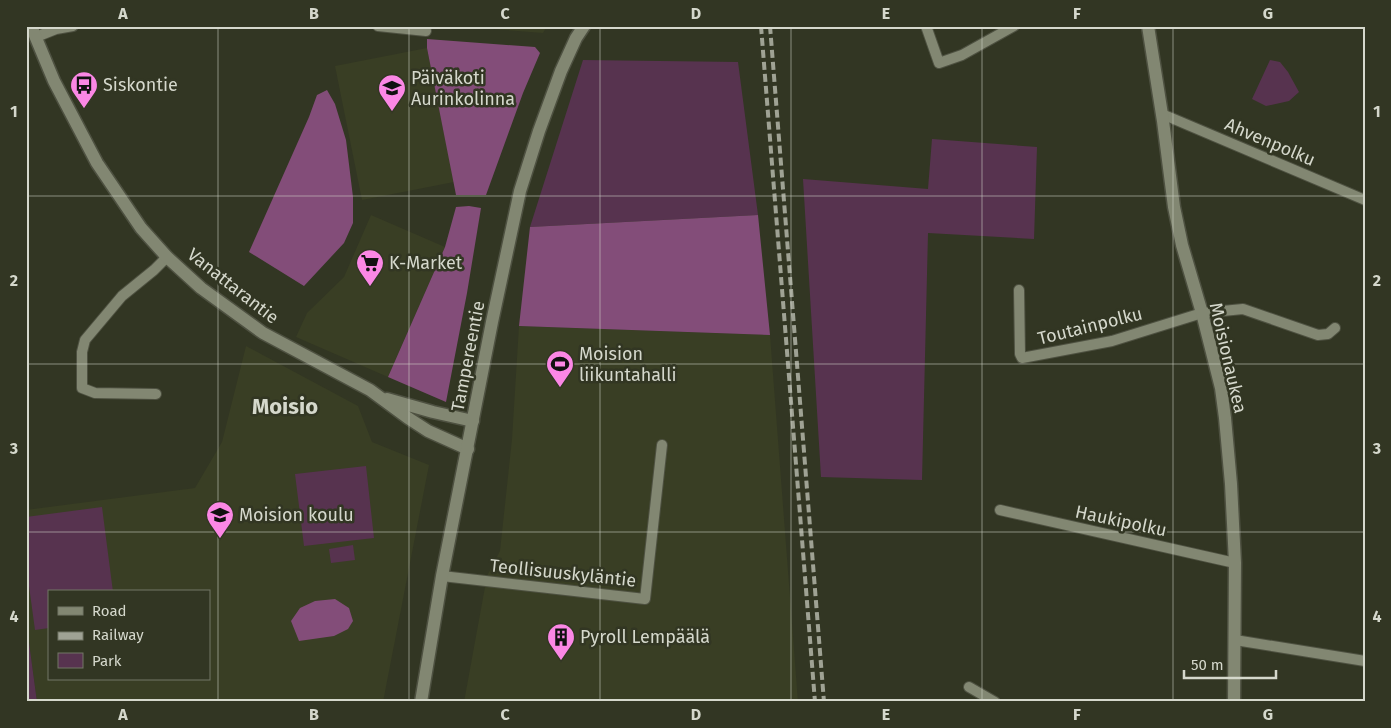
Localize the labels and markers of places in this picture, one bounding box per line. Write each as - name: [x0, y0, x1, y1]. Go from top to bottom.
- place label: Päiväkoti Aurinkolinna: [411, 67, 515, 110]
- bus stop icon: Siskontie: [69, 70, 99, 109]
- school or university icon: Päiväkoti Aurinkolinna: [377, 73, 407, 112]
- place label: Siskontie: [103, 74, 178, 96]
- supermarket icon: K-Market: [355, 248, 385, 287]
- place label: K-Market: [389, 252, 463, 274]
- place label: Moision liikuntahalli: [579, 343, 677, 386]
- sports icon: Moision liikuntahalli: [545, 349, 575, 388]
- school or university icon: Moision koulu: [205, 500, 235, 539]
- place label: Moision koulu: [239, 504, 354, 526]
- building icon: Pyroll Lempäälä: [546, 622, 576, 661]
- place label: Pyroll Lempäälä: [580, 626, 710, 648]

